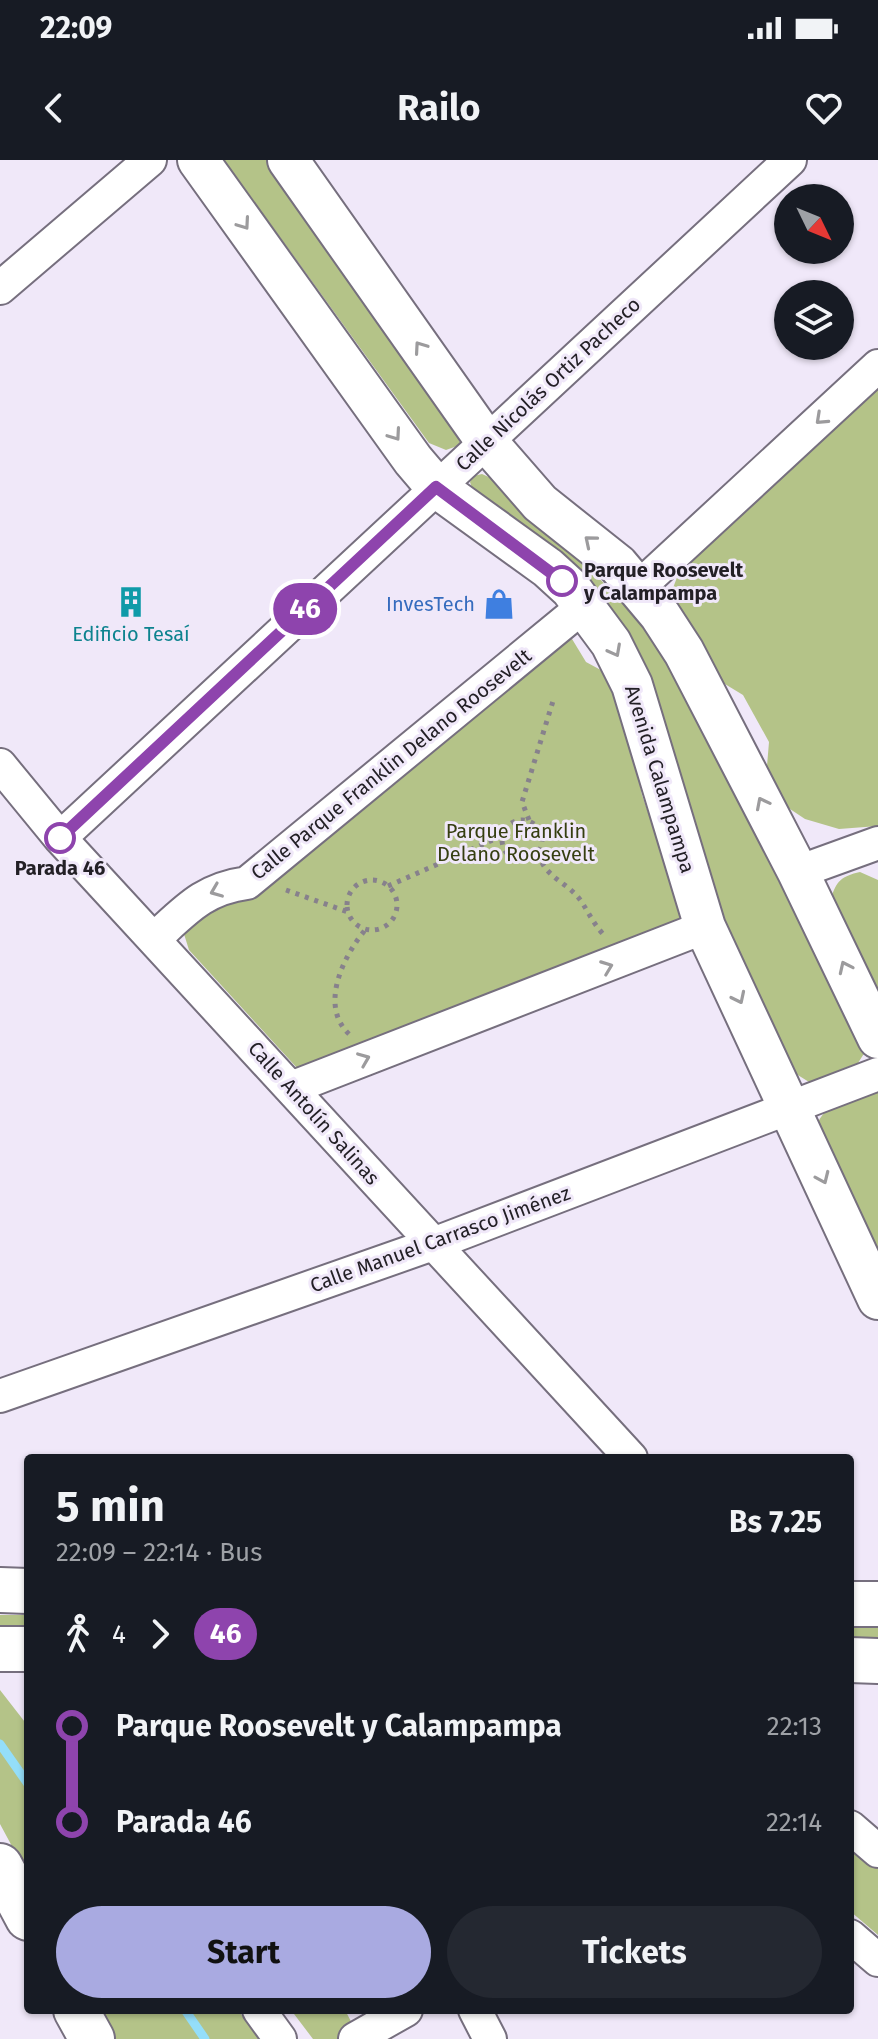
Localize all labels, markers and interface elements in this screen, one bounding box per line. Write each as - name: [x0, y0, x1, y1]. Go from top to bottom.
- text: 22:09: [40, 10, 112, 46]
- icon: back: [32, 86, 76, 130]
- text: Railo: [397, 86, 481, 130]
- icon: heart: [802, 86, 846, 130]
- north arrow: [774, 184, 854, 264]
- map controls: [774, 184, 854, 360]
- one-way arrow: [234, 215, 249, 229]
- button: layers: [774, 280, 854, 360]
- street label: Calle Nicolás Ortiz Pacheco: [451, 292, 645, 476]
- one-way arrow: [415, 341, 430, 355]
- one-way arrow: [815, 410, 830, 424]
- one-way arrow: [385, 427, 400, 441]
- one-way arrow: [585, 536, 599, 551]
- place label: Parque Roosevelt y Calampampa: [583, 558, 744, 605]
- marker: Parque Roosevelt y Calampampa: [547, 566, 577, 596]
- line badge: 46: [269, 583, 341, 635]
- building icon: Edificio Tesaí: [114, 585, 148, 619]
- shop icon: InvesTech: [482, 587, 516, 621]
- text: 46: [289, 592, 321, 625]
- place label: InvesTech: [386, 592, 475, 616]
- place label: Edificio Tesaí: [72, 622, 190, 646]
- street label: Calle Parque Franklin Delano Roosevelt: [246, 643, 536, 885]
- one-way arrow: [605, 643, 620, 658]
- street label: Avenida Calampampa: [620, 682, 700, 876]
- one-way arrow: [756, 796, 771, 811]
- park label: Parque Franklin Delano Roosevelt: [437, 819, 595, 866]
- marker: Parada 46: [45, 823, 75, 853]
- place label: Parada 46: [15, 856, 105, 880]
- one-way arrow: [209, 881, 223, 898]
- one-way arrow: [599, 960, 613, 977]
- one-way arrow: [839, 961, 855, 976]
- one-way arrow: [729, 989, 745, 1004]
- street label: Calle Antolín Salinas: [243, 1036, 385, 1190]
- one-way arrow: [356, 1052, 370, 1069]
- one-way arrow: [814, 1170, 830, 1184]
- street label: Calle Manuel Carrasco Jiménez: [307, 1181, 574, 1297]
- text: 5 min: [56, 1480, 165, 1533]
- text: Bs 7.25: [729, 1504, 822, 1540]
- text: 22:09 – 22:14 · Bus: [56, 1537, 262, 1568]
- icon: walk: [56, 1612, 100, 1656]
- icon: forward: [138, 1612, 182, 1656]
- text: 46: [210, 1617, 241, 1650]
- text: 4: [112, 1619, 126, 1650]
- text: Parque Roosevelt y Calampampa: [116, 1708, 562, 1744]
- text: 22:13: [767, 1711, 822, 1742]
- text: Parada 46: [116, 1804, 252, 1840]
- text: 22:14: [766, 1807, 822, 1838]
- button: Start: [56, 1906, 431, 1998]
- button: Tickets: [447, 1906, 822, 1998]

